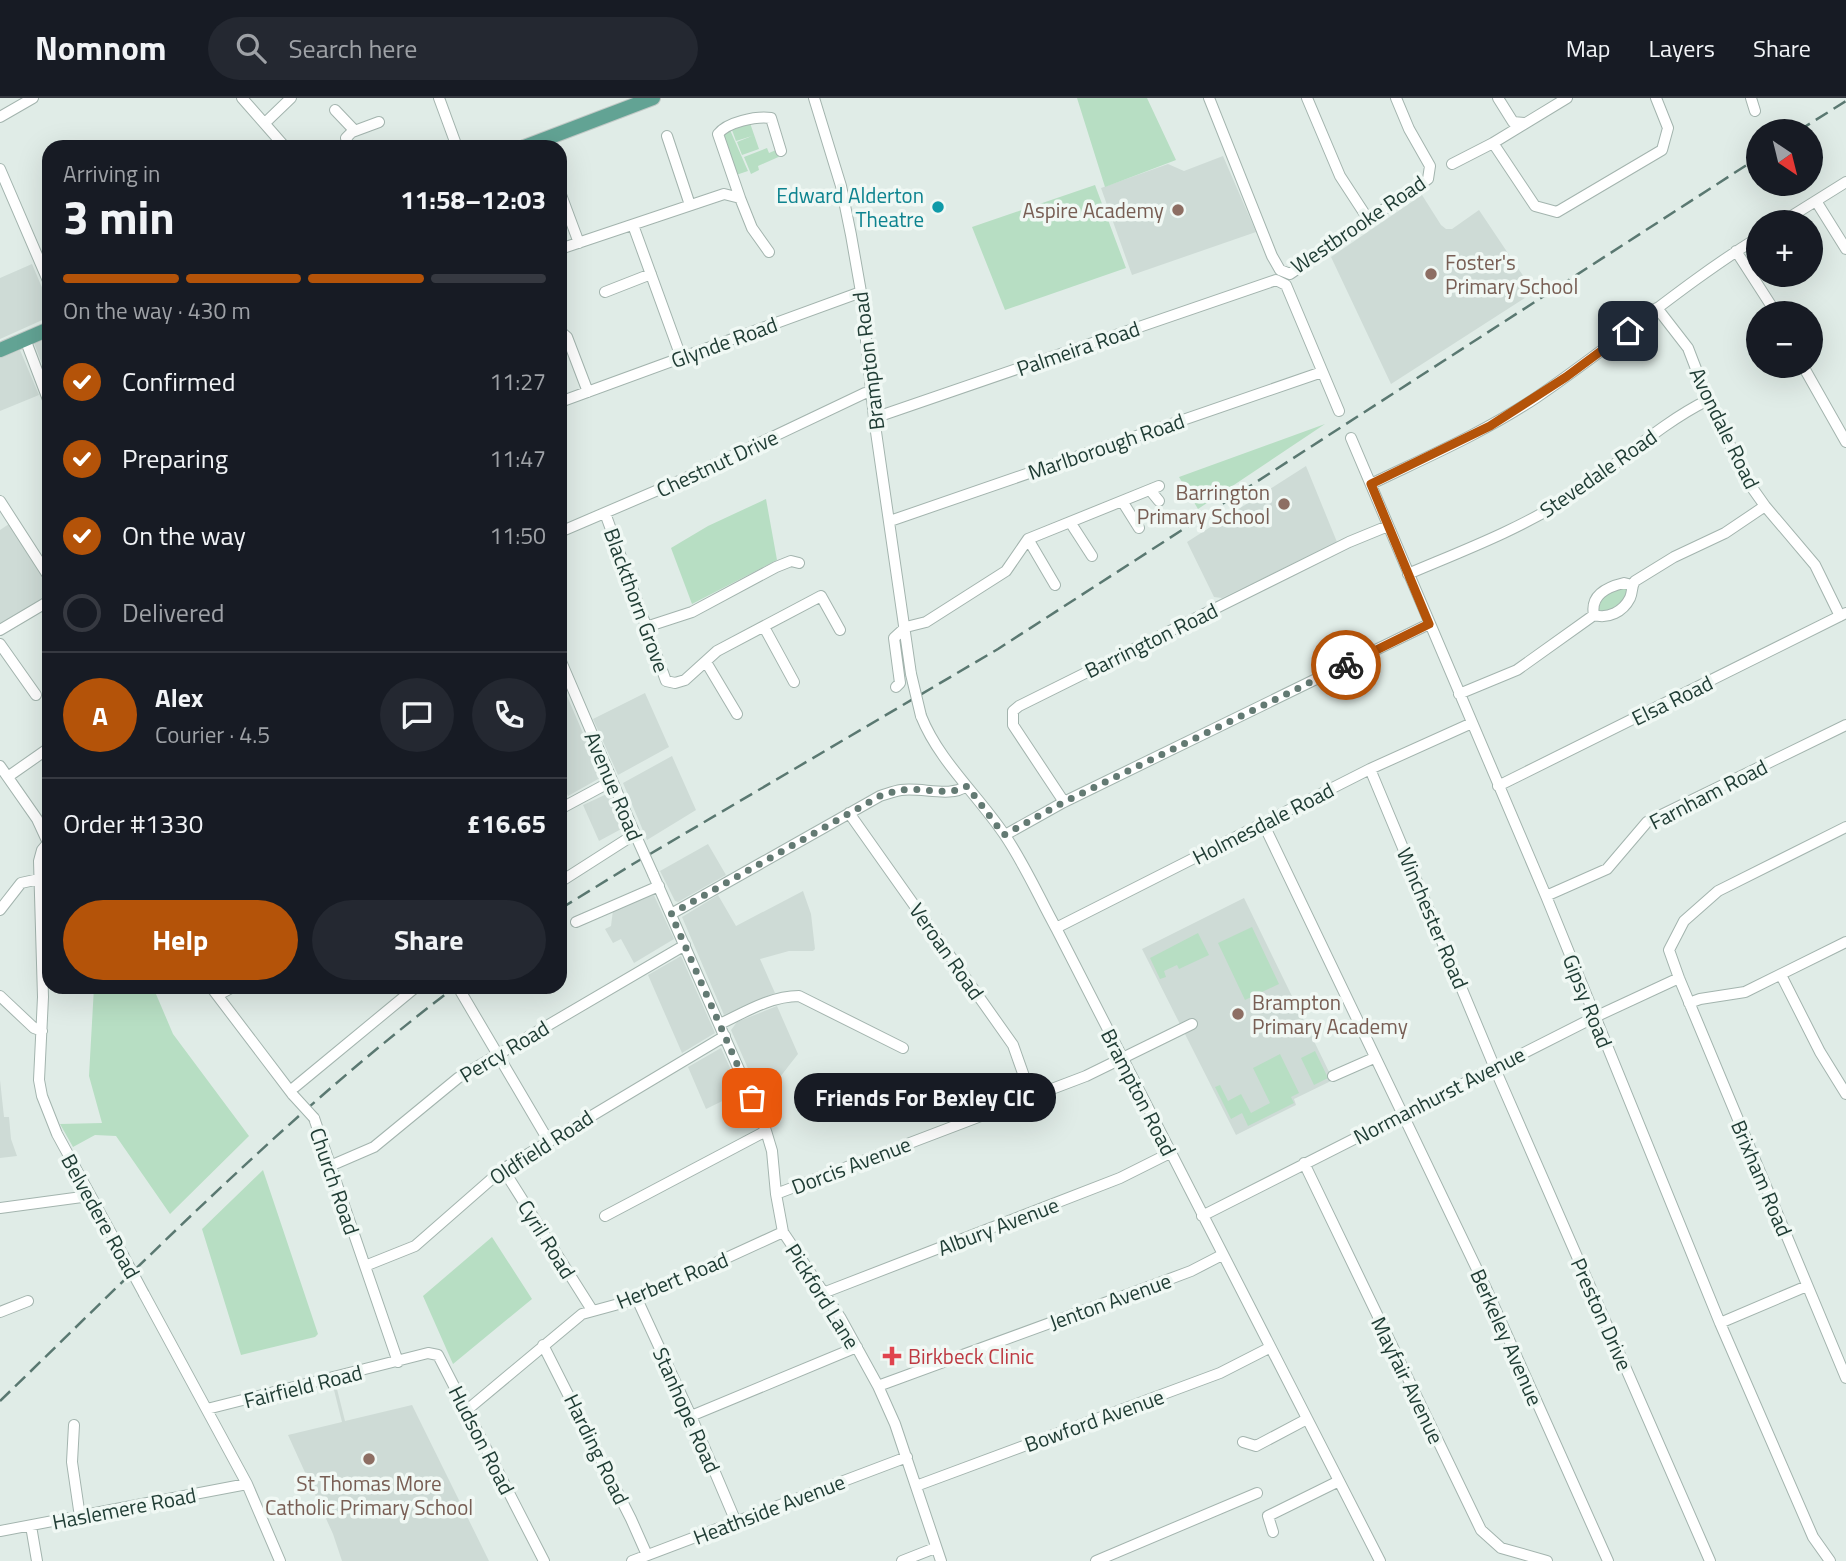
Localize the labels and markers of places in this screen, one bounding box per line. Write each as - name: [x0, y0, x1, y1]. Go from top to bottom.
- place label: Edward Alderton Theatre: [776, 179, 924, 235]
- place label: Aspire Academy: [1022, 194, 1164, 226]
- marker: Edward Alderton Theatre: [930, 199, 946, 215]
- marker: Aspire Academy: [1170, 202, 1186, 218]
- place label: Foster's Primary School: [1445, 246, 1578, 302]
- marker: Foster's Primary School: [1423, 266, 1439, 282]
- pin: [1598, 301, 1658, 361]
- place label: Barrington Primary School: [1137, 476, 1270, 532]
- marker: Barrington Primary School: [1276, 496, 1292, 512]
- place label: Brampton Primary Academy: [1252, 986, 1408, 1042]
- marker: Brampton Primary Academy: [1230, 1006, 1246, 1022]
- pin: [722, 1068, 782, 1128]
- callout: Friends For Bexley CIC: [794, 1074, 1056, 1122]
- place label: Birkbeck Clinic: [908, 1340, 1034, 1372]
- marker: Birkbeck Clinic: [882, 1346, 902, 1366]
- marker: St Thomas More Catholic Primary School: [361, 1451, 377, 1467]
- place label: St Thomas More Catholic Primary School: [265, 1467, 473, 1523]

